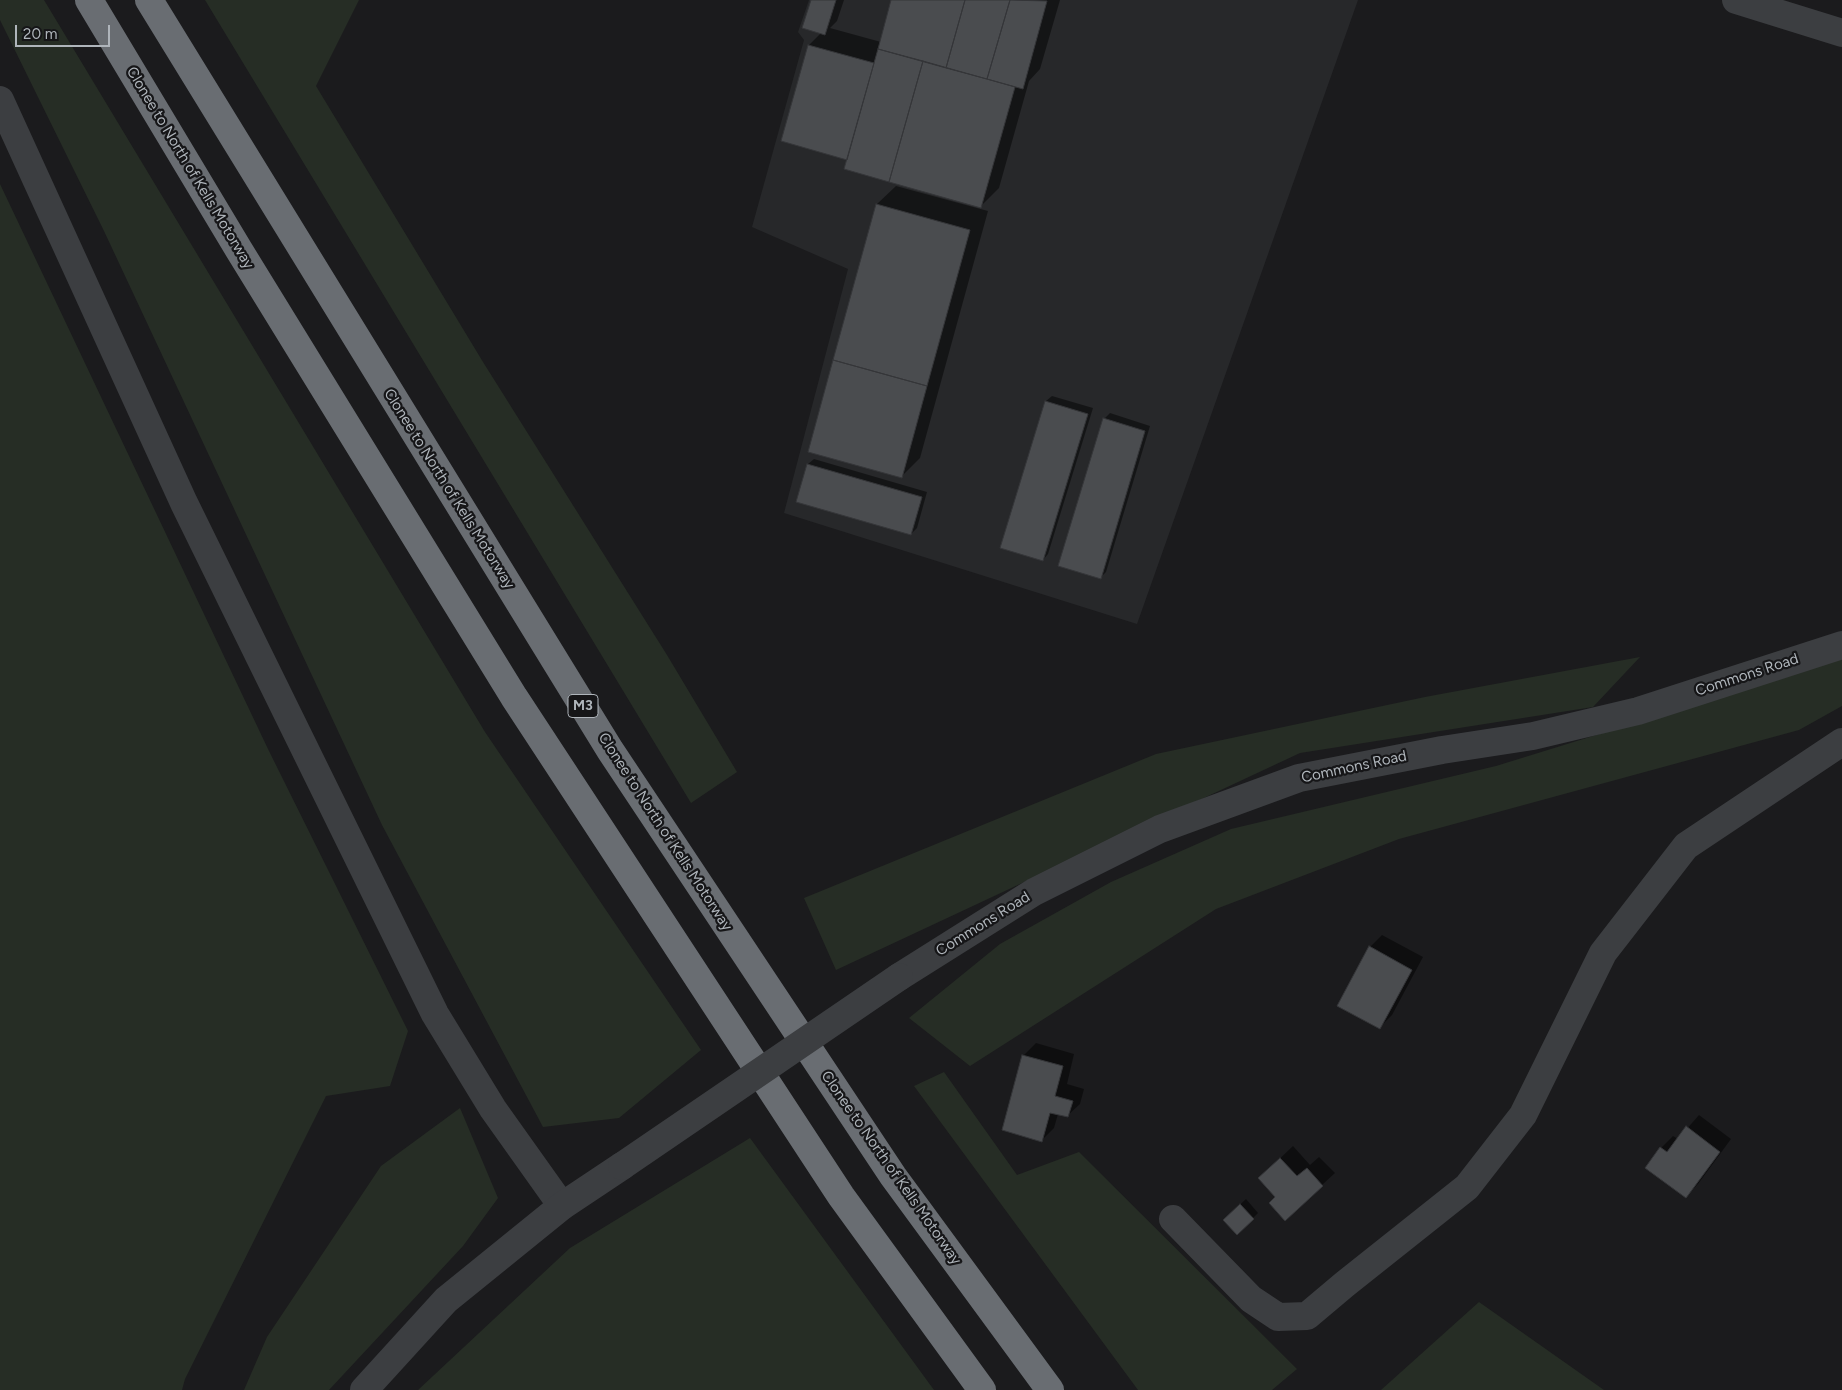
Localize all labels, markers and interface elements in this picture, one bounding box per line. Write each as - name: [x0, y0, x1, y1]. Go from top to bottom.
- scale bar: [18, 15, 112, 47]
- text: 20 m: [23, 25, 57, 43]
- street label: Clonee to North of Kells Motorway: [122, 64, 258, 272]
- street label: Clonee to North of Kells Motorway: [380, 386, 518, 592]
- street label: Commons Road: [1693, 650, 1801, 700]
- road number: M3: [568, 694, 598, 718]
- street label: Clonee to North of Kells Motorway: [594, 730, 736, 934]
- street label: Commons Road: [1300, 747, 1408, 787]
- street label: Commons Road: [933, 888, 1033, 960]
- street label: Clonee to North of Kells Motorway: [817, 1068, 965, 1268]

